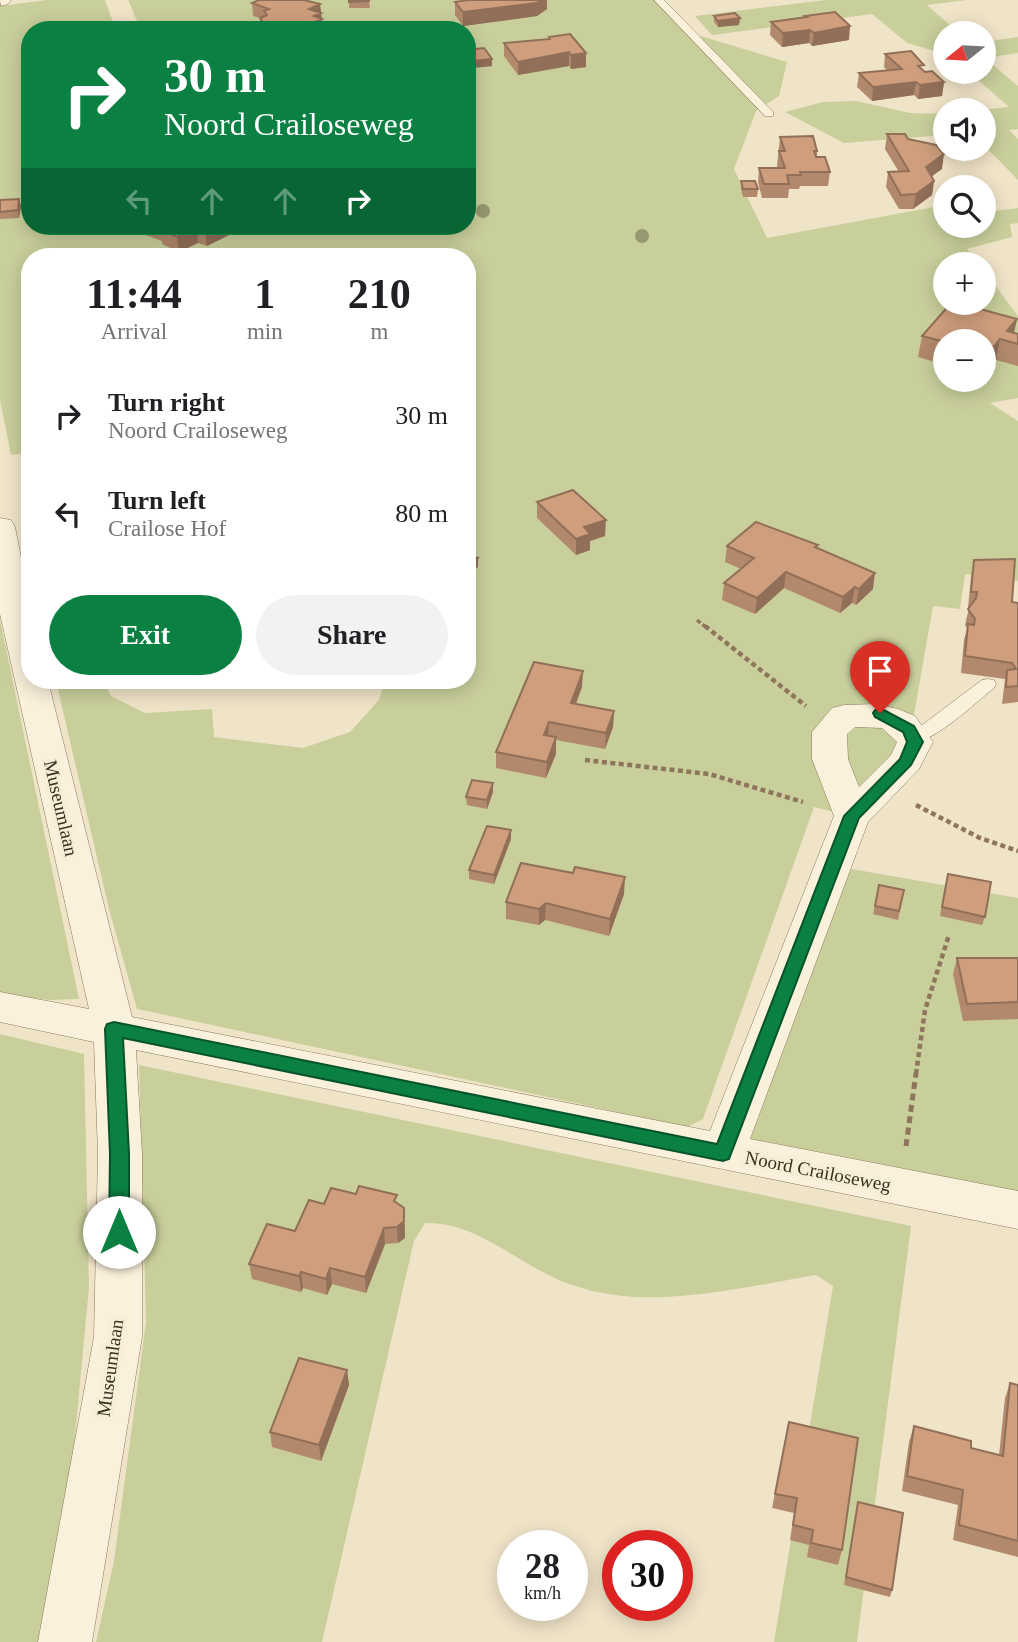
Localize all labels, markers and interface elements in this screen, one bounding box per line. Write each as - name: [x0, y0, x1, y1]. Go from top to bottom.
- north arrow: [933, 21, 996, 84]
- map controls: [933, 21, 996, 392]
- text: 30 m: [164, 48, 266, 103]
- icon: right: [49, 49, 140, 140]
- button: sound: [933, 98, 996, 161]
- text: Noord Crailoseweg: [164, 106, 414, 142]
- button: search: [933, 175, 996, 238]
- icon: left: [120, 182, 158, 220]
- icon: ahead: [193, 182, 231, 220]
- icon: ahead: [266, 182, 304, 220]
- icon: right: [339, 182, 377, 220]
- button: +: [933, 252, 996, 315]
- text: 11:44: [86, 271, 182, 317]
- text: 1: [254, 271, 275, 317]
- text: 210: [348, 271, 411, 317]
- text: Arrival: [101, 319, 167, 344]
- text: min: [247, 319, 283, 344]
- text: m: [370, 319, 388, 344]
- button: −: [933, 329, 996, 392]
- text: Turn right: [108, 388, 225, 417]
- icon: right: [49, 397, 87, 435]
- text: 30 m: [395, 401, 448, 430]
- text: Noord Crailoseweg: [108, 418, 288, 443]
- text: Turn left: [108, 486, 206, 515]
- icon: left: [49, 495, 87, 533]
- text: 80 m: [395, 499, 448, 528]
- text: Crailose Hof: [108, 516, 226, 541]
- button: Exit: [49, 595, 242, 675]
- button: Share: [256, 595, 448, 675]
- pin: [850, 641, 910, 713]
- icon: arrive: [861, 652, 899, 690]
- street label: Museumlaan: [40, 758, 82, 859]
- street label: Noord Crailoseweg: [743, 1147, 893, 1196]
- position arrow: [82, 1195, 156, 1269]
- street label: Museumlaan: [93, 1317, 127, 1418]
- speed limit sign: 30: [602, 1530, 693, 1621]
- text: 28: [525, 1547, 560, 1586]
- text: km/h: [524, 1583, 561, 1603]

